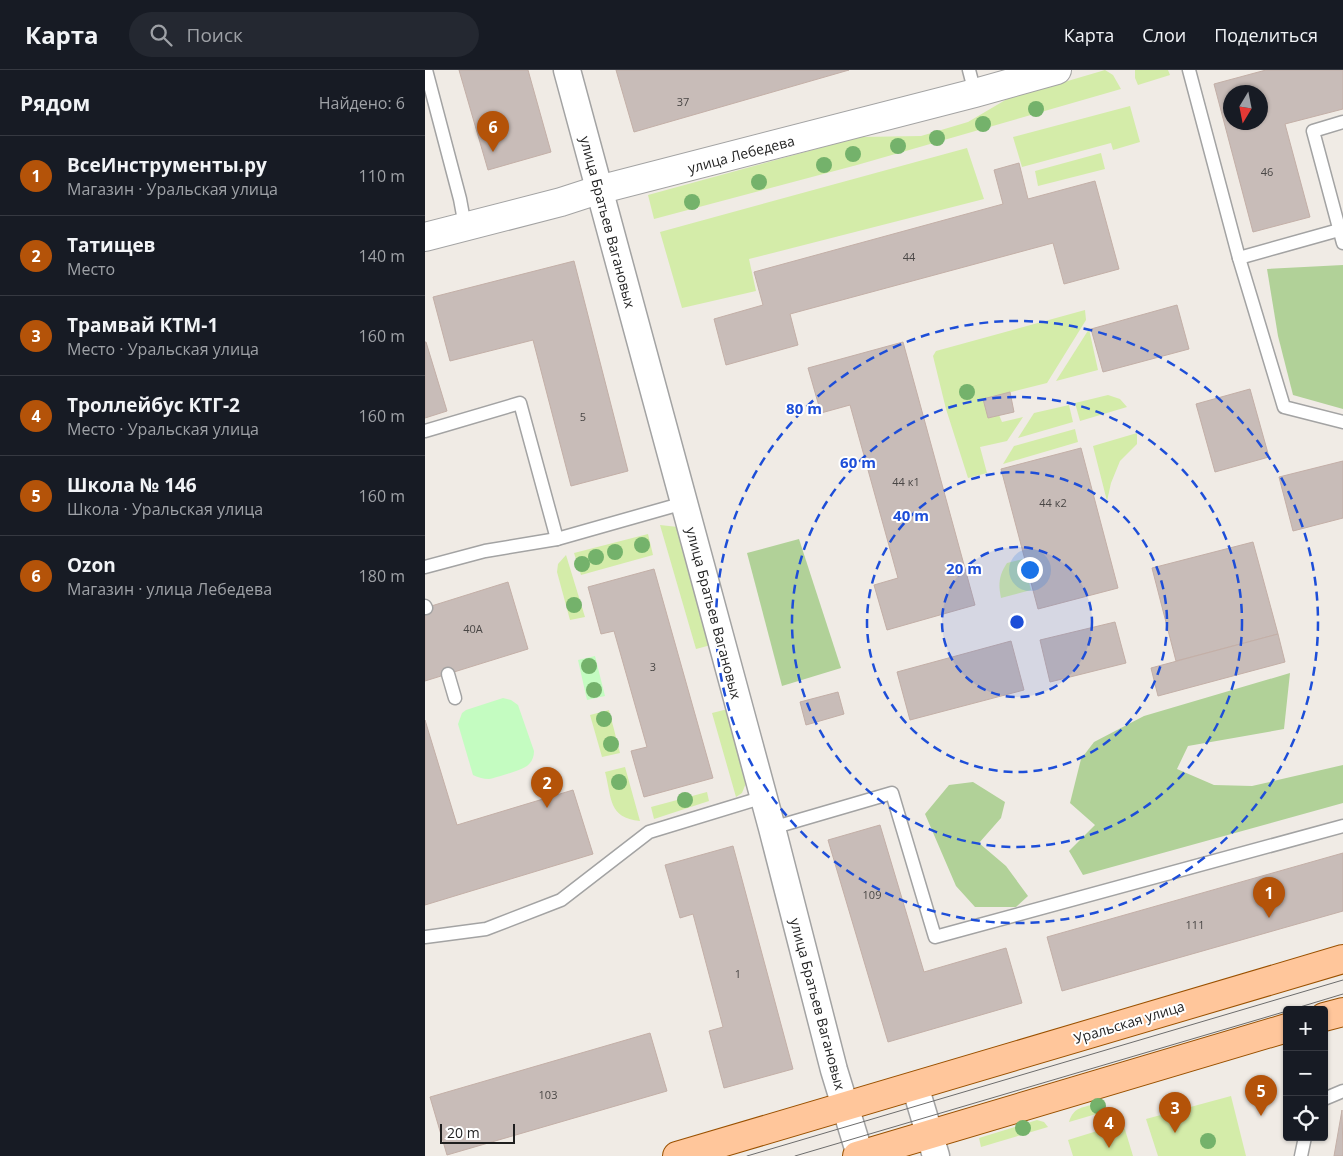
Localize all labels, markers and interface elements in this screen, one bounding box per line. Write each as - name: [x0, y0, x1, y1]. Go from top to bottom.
- search box: [129, 12, 479, 57]
- text: Карта: [25, 18, 99, 51]
- icon: search: [147, 21, 175, 49]
- text: Поиск: [187, 22, 243, 48]
- text: Карта: [1064, 23, 1114, 47]
- text: Слои: [1142, 23, 1186, 47]
- text: Поделиться: [1214, 23, 1318, 47]
- north arrow: [1223, 85, 1268, 130]
- text: Рядом: [20, 89, 90, 117]
- text: Найдено: 6: [319, 92, 405, 114]
- house number: 37: [677, 94, 689, 109]
- pin: 6: [477, 111, 509, 152]
- street label: улица Лебедева: [686, 131, 796, 177]
- street label: улица Братьев Вагановых: [576, 134, 640, 311]
- text: ВсеИнструменты.ру: [67, 152, 267, 178]
- house number: 46: [1261, 164, 1273, 179]
- text: 1: [31, 165, 41, 187]
- text: 110 m: [359, 165, 405, 187]
- text: Магазин · Уральская улица: [67, 178, 278, 200]
- text: Татищев: [67, 232, 156, 258]
- text: 2: [31, 245, 41, 267]
- text: 140 m: [359, 245, 405, 267]
- house number: 44: [903, 249, 916, 264]
- text: Место: [67, 258, 115, 280]
- text: Трамвай КТМ-1: [67, 312, 218, 338]
- text: 3: [31, 325, 41, 347]
- text: 160 m: [359, 325, 405, 347]
- text: Место · Уральская улица: [67, 338, 259, 360]
- text: Троллейбус КТГ-2: [67, 392, 240, 418]
- text: 80 m: [786, 398, 822, 418]
- text: 4: [31, 405, 41, 427]
- text: 160 m: [359, 405, 405, 427]
- house number: 5: [580, 409, 586, 424]
- text: Место · Уральская улица: [67, 418, 259, 440]
- text: 60 m: [840, 452, 876, 472]
- text: Школа № 146: [67, 472, 197, 498]
- house number: 44 к1: [892, 474, 920, 489]
- text: 5: [31, 485, 41, 507]
- text: 160 m: [359, 485, 405, 507]
- house number: 44 к2: [1039, 495, 1067, 510]
- text: Школа · Уральская улица: [67, 498, 263, 520]
- text: 40 m: [893, 505, 929, 525]
- street label: улица Братьев Вагановых: [682, 525, 746, 702]
- text: Ozon: [67, 552, 116, 578]
- your location: [1017, 557, 1043, 583]
- text: 20 m: [946, 558, 982, 578]
- text: 6: [31, 565, 41, 587]
- text: 180 m: [359, 565, 405, 587]
- text: Магазин · улица Лебедева: [67, 578, 272, 600]
- centre of rings: [1008, 613, 1026, 631]
- house number: 40А: [463, 621, 483, 636]
- house number: 3: [650, 659, 656, 674]
- pin: 2: [531, 767, 563, 808]
- pin: 1: [1253, 877, 1285, 918]
- house number: 109: [863, 887, 881, 902]
- street label: улица Братьев Вагановых: [786, 916, 850, 1093]
- house number: 111: [1186, 917, 1204, 932]
- house number: 1: [735, 966, 741, 981]
- street label: Уральская улица: [1071, 996, 1187, 1048]
- map controls: [1283, 1006, 1328, 1141]
- button: +: [1283, 1006, 1328, 1051]
- button: −: [1283, 1051, 1328, 1096]
- pin: 5: [1245, 1075, 1277, 1116]
- house number: 103: [539, 1087, 557, 1102]
- pin: 3: [1159, 1092, 1191, 1133]
- button: locate: [1283, 1096, 1328, 1141]
- pin: 4: [1093, 1107, 1125, 1148]
- scale bar: [440, 1121, 515, 1144]
- text: 20 m: [447, 1123, 480, 1142]

